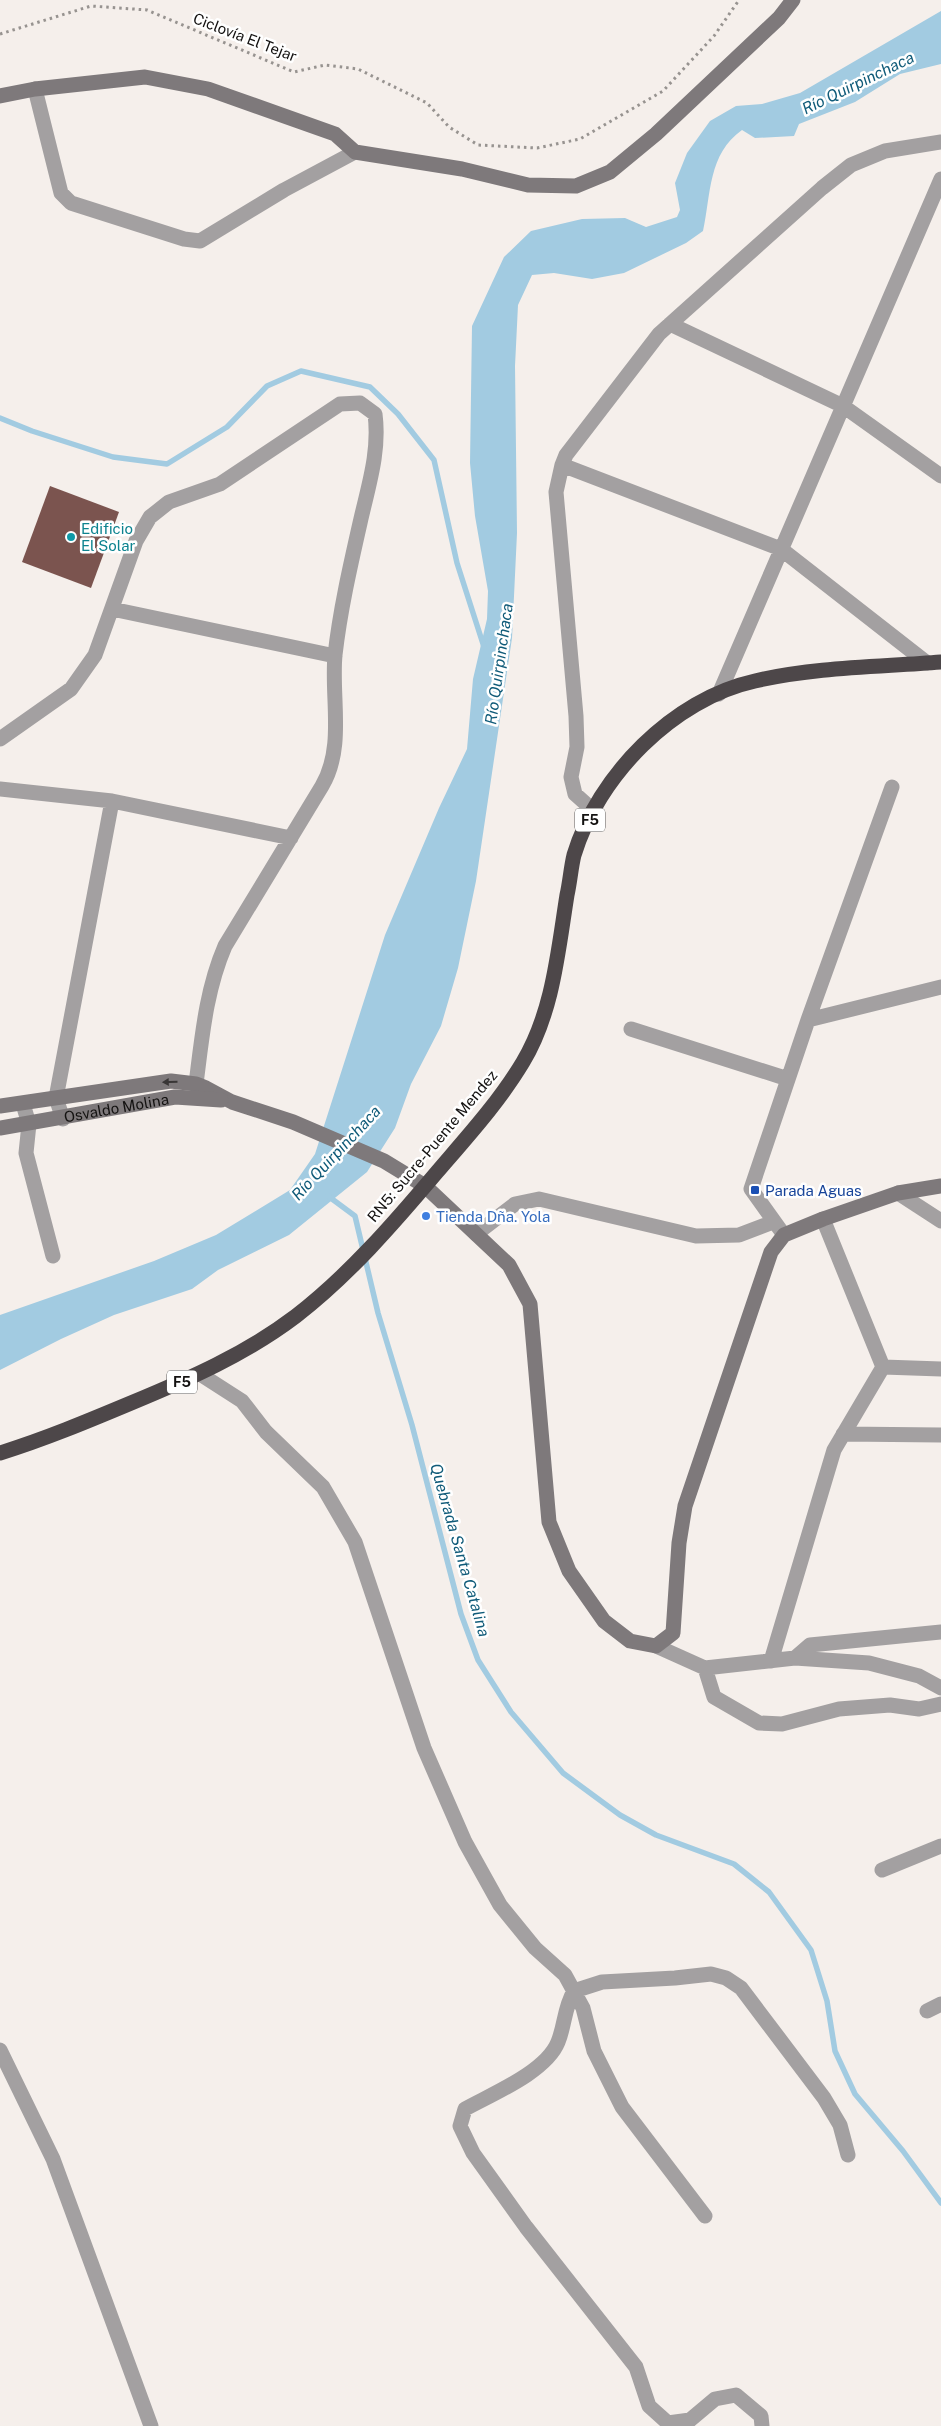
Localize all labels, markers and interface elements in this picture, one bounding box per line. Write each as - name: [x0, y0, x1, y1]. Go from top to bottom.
- street label: Ciclovía El Tejar: [191, 9, 299, 65]
- water label: Río Quirpinchaca: [799, 48, 917, 118]
- place label: Edificio El Solar: [81, 520, 136, 554]
- marker: Edificio El Solar: [65, 531, 77, 543]
- water label: Río Quirpinchaca: [481, 602, 517, 726]
- road number: F5: [575, 808, 605, 832]
- street label: RN5: Sucre-Puente Mendez: [364, 1067, 500, 1225]
- one-way arrow: [162, 1079, 178, 1087]
- street label: Osvaldo Molina: [62, 1090, 170, 1125]
- water label: Río Quirpinchaca: [287, 1102, 385, 1204]
- place label: Parada Aguas: [765, 1182, 862, 1199]
- marker: Parada Aguas: [749, 1184, 761, 1196]
- place label: Tienda Dña. Yola: [436, 1208, 550, 1225]
- marker: Tienda Dña. Yola: [420, 1210, 432, 1222]
- road number: F5: [167, 1370, 197, 1394]
- water label: Quebrada Santa Catalina: [426, 1461, 494, 1639]

